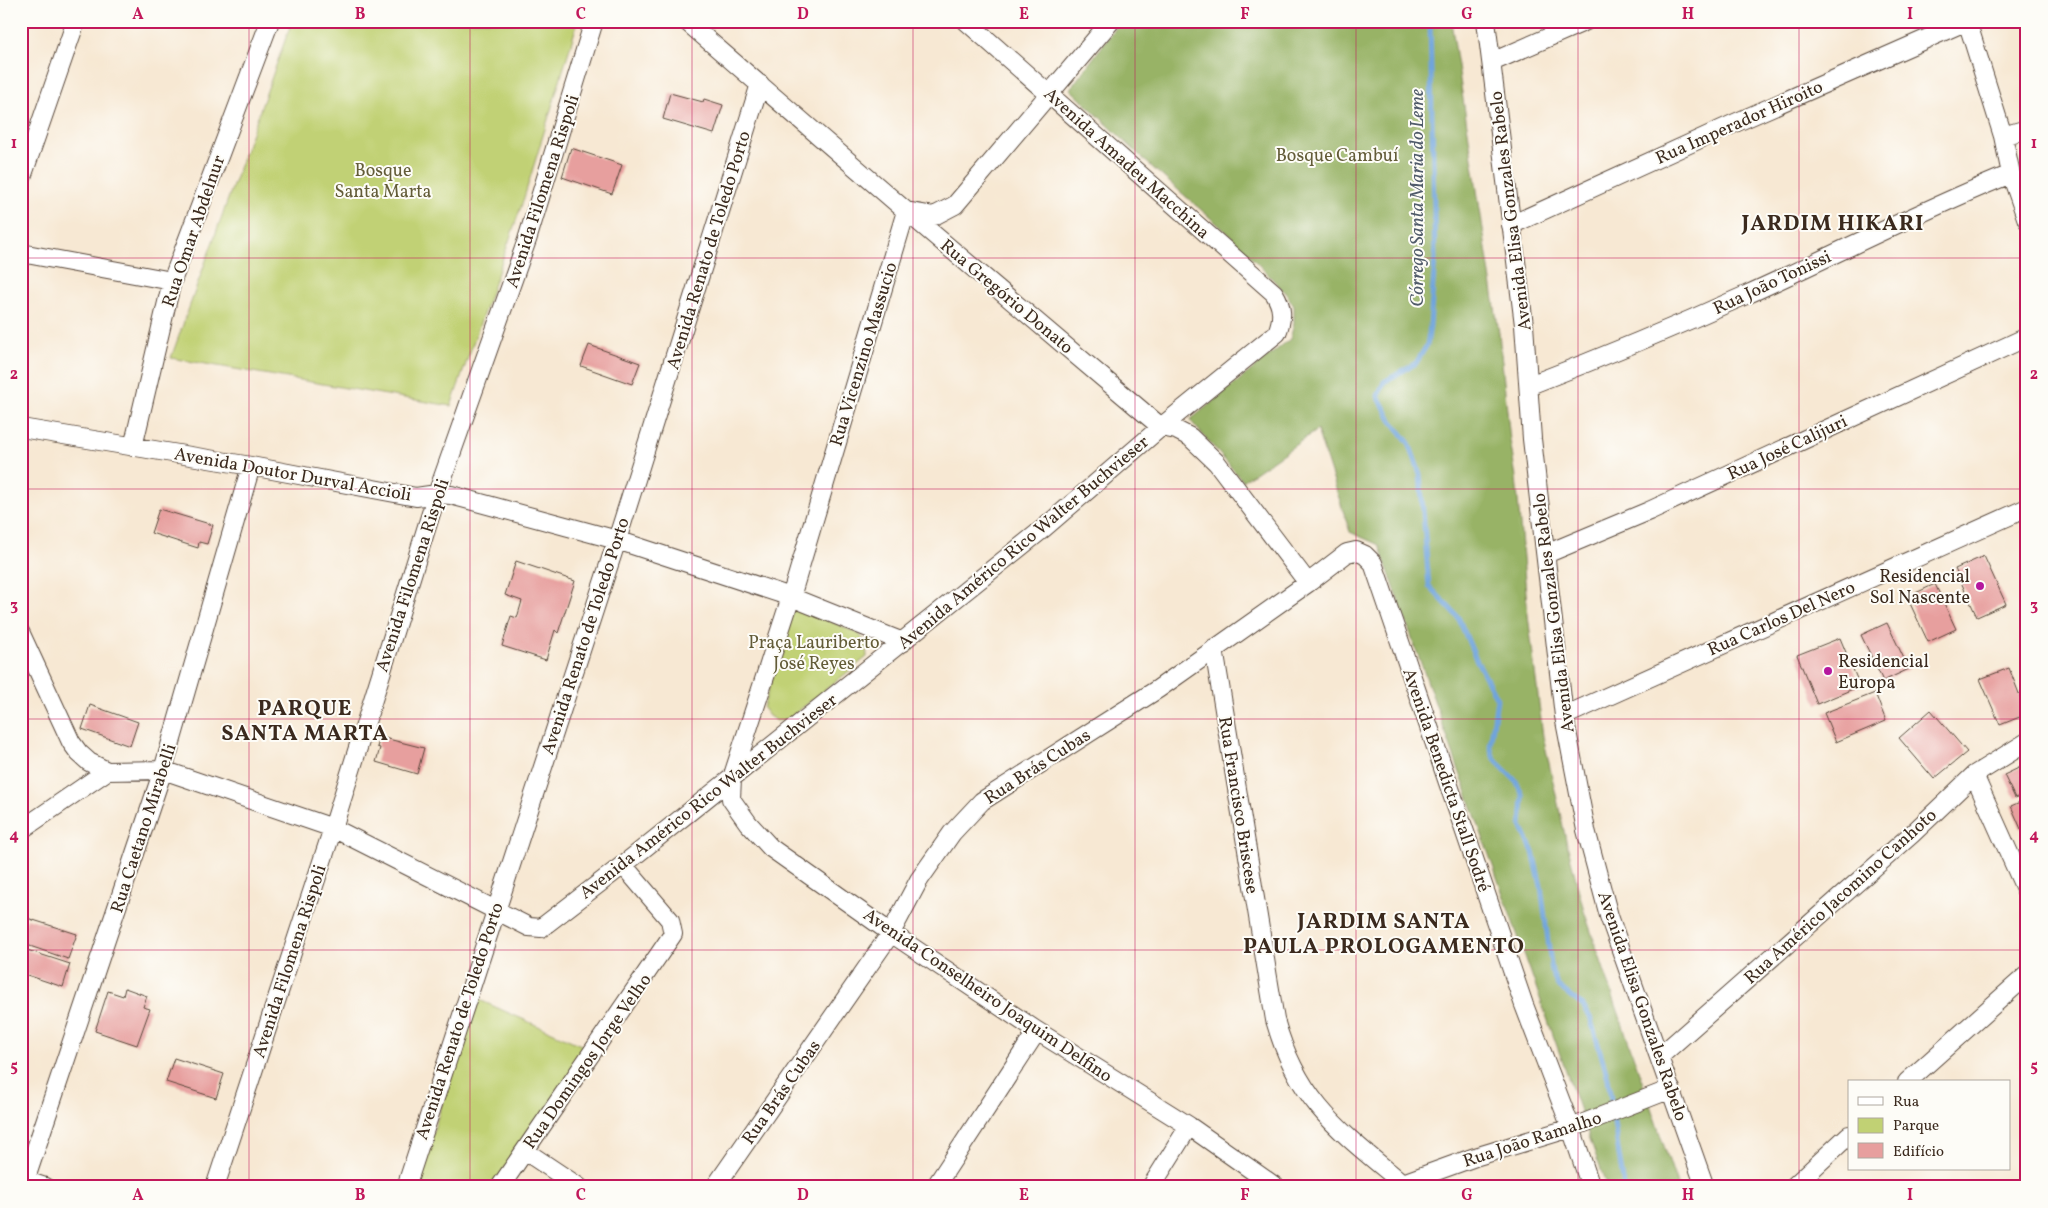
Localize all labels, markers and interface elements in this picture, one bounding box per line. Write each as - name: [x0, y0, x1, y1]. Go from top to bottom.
- text: A: [132, 4, 144, 26]
- text: B: [355, 4, 366, 26]
- text: C: [576, 4, 586, 26]
- text: D: [797, 4, 809, 26]
- text: E: [1019, 4, 1029, 26]
- text: F: [1240, 4, 1250, 26]
- text: G: [1461, 4, 1473, 26]
- text: H: [1682, 4, 1694, 26]
- text: I: [1907, 4, 1913, 26]
- street label: Rua Imperador Hiroito: [1652, 75, 1827, 172]
- street label: Avenida Amadeu Macchina: [1038, 83, 1214, 246]
- water label: Córrego Santa Maria do Leme: [1405, 89, 1431, 307]
- street label: Avenida Elisa Gonzales Rabelo: [1484, 89, 1539, 332]
- street label: Avenida Filomena Rispoli: [500, 92, 587, 291]
- street label: Avenida Renato de Toledo Porto: [661, 128, 758, 373]
- text: 1: [11, 133, 17, 155]
- text: 1: [2031, 133, 2037, 155]
- park label: Bosque Cambuí: [1276, 144, 1399, 169]
- street label: Rua Omar Abdelnur: [157, 152, 232, 311]
- park label: Bosque Santa Marta: [334, 159, 432, 205]
- district label: JARDIM HIKARI: [1740, 209, 1925, 240]
- street label: Rua Gregório Donato: [934, 234, 1078, 360]
- street label: Rua João Tonissi: [1709, 245, 1836, 322]
- street label: Rua Vicenzino Massucio: [825, 259, 904, 450]
- text: 2: [10, 364, 18, 386]
- text: 2: [2030, 364, 2038, 386]
- street label: Rua José Calijuri: [1723, 410, 1852, 487]
- street label: Avenida Américo Rico Walter Buchvieser: [893, 430, 1155, 656]
- street label: Avenida Doutor Durval Accioli: [172, 442, 413, 509]
- street label: Avenida Filomena Rispoli: [370, 476, 457, 675]
- street label: Avenida Elisa Gonzales Rabelo: [1527, 491, 1582, 734]
- street label: Avenida Renato de Toledo Porto: [536, 515, 637, 758]
- place label: Residencial Sol Nascente: [1870, 565, 1970, 611]
- street label: Rua Carlos Del Nero: [1704, 576, 1859, 663]
- marker: Residencial Sol Nascente: [1974, 580, 1986, 592]
- text: 3: [10, 595, 18, 617]
- text: 3: [2030, 595, 2038, 617]
- park label: Praça Lauriberto José Reyes: [748, 631, 880, 677]
- place label: Residencial Europa: [1838, 650, 1929, 696]
- street label: Avenida Benedicta Stall Sodré: [1395, 665, 1496, 896]
- marker: Residencial Europa: [1822, 665, 1834, 677]
- street label: Avenida Américo Rico Walter Buchvieser: [575, 688, 844, 906]
- district label: PARQUE SANTA MARTA: [221, 694, 389, 750]
- street label: Rua Francisco Briscese: [1211, 715, 1264, 896]
- street label: Rua Brás Cubas: [980, 723, 1096, 811]
- street label: Rua Caetano Mirabelli: [105, 741, 184, 916]
- street label: Rua Américo Jacomino Canhoto: [1739, 804, 1943, 991]
- text: 4: [9, 825, 19, 847]
- text: 4: [2029, 825, 2039, 847]
- street label: Avenida Filomena Rispoli: [247, 862, 334, 1061]
- street label: Avenida Elisa Gonzales Rabelo: [1590, 888, 1693, 1125]
- street label: Avenida Renato de Toledo Porto: [410, 900, 511, 1143]
- street label: Avenida Conselheiro Joaquim Delfino: [858, 903, 1117, 1089]
- district label: JARDIM SANTA PAULA PROLOGAMENTO: [1243, 907, 1525, 963]
- street label: Rua Domingos Jorge Velho: [518, 969, 658, 1154]
- street label: Rua Brás Cubas: [737, 1036, 828, 1150]
- text: 5: [10, 1056, 18, 1078]
- text: 5: [2030, 1056, 2038, 1078]
- legend: [1848, 1080, 2010, 1170]
- text: Rua: [1893, 1092, 1919, 1113]
- street label: Rua João Ramalho: [1460, 1106, 1605, 1175]
- text: Parque: [1893, 1116, 1939, 1137]
- text: Edifício: [1893, 1142, 1944, 1163]
- text: A: [132, 1185, 144, 1207]
- text: B: [355, 1185, 366, 1207]
- text: C: [576, 1185, 586, 1207]
- text: D: [797, 1185, 809, 1207]
- text: E: [1019, 1185, 1029, 1207]
- text: F: [1240, 1185, 1250, 1207]
- text: G: [1461, 1185, 1473, 1207]
- text: H: [1682, 1185, 1694, 1207]
- text: I: [1907, 1185, 1913, 1207]

